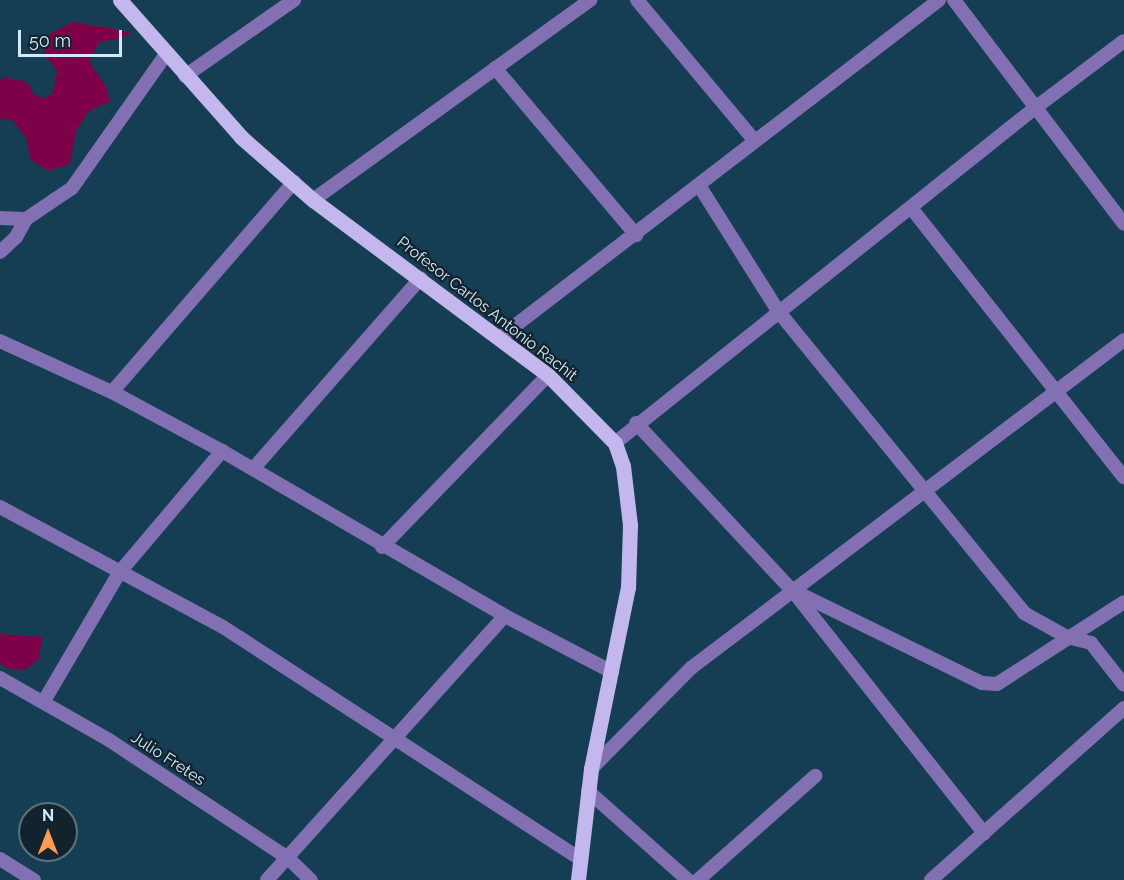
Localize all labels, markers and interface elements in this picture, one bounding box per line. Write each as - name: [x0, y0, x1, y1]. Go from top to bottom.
- scale bar: [21, 18, 124, 56]
- text: 50 m: [29, 30, 71, 51]
- street label: Profesor Carlos Antonio Rachit: [393, 232, 581, 386]
- street label: Julio Fretes: [127, 728, 209, 790]
- north arrow: [18, 802, 78, 862]
- text: N: [42, 806, 54, 825]

